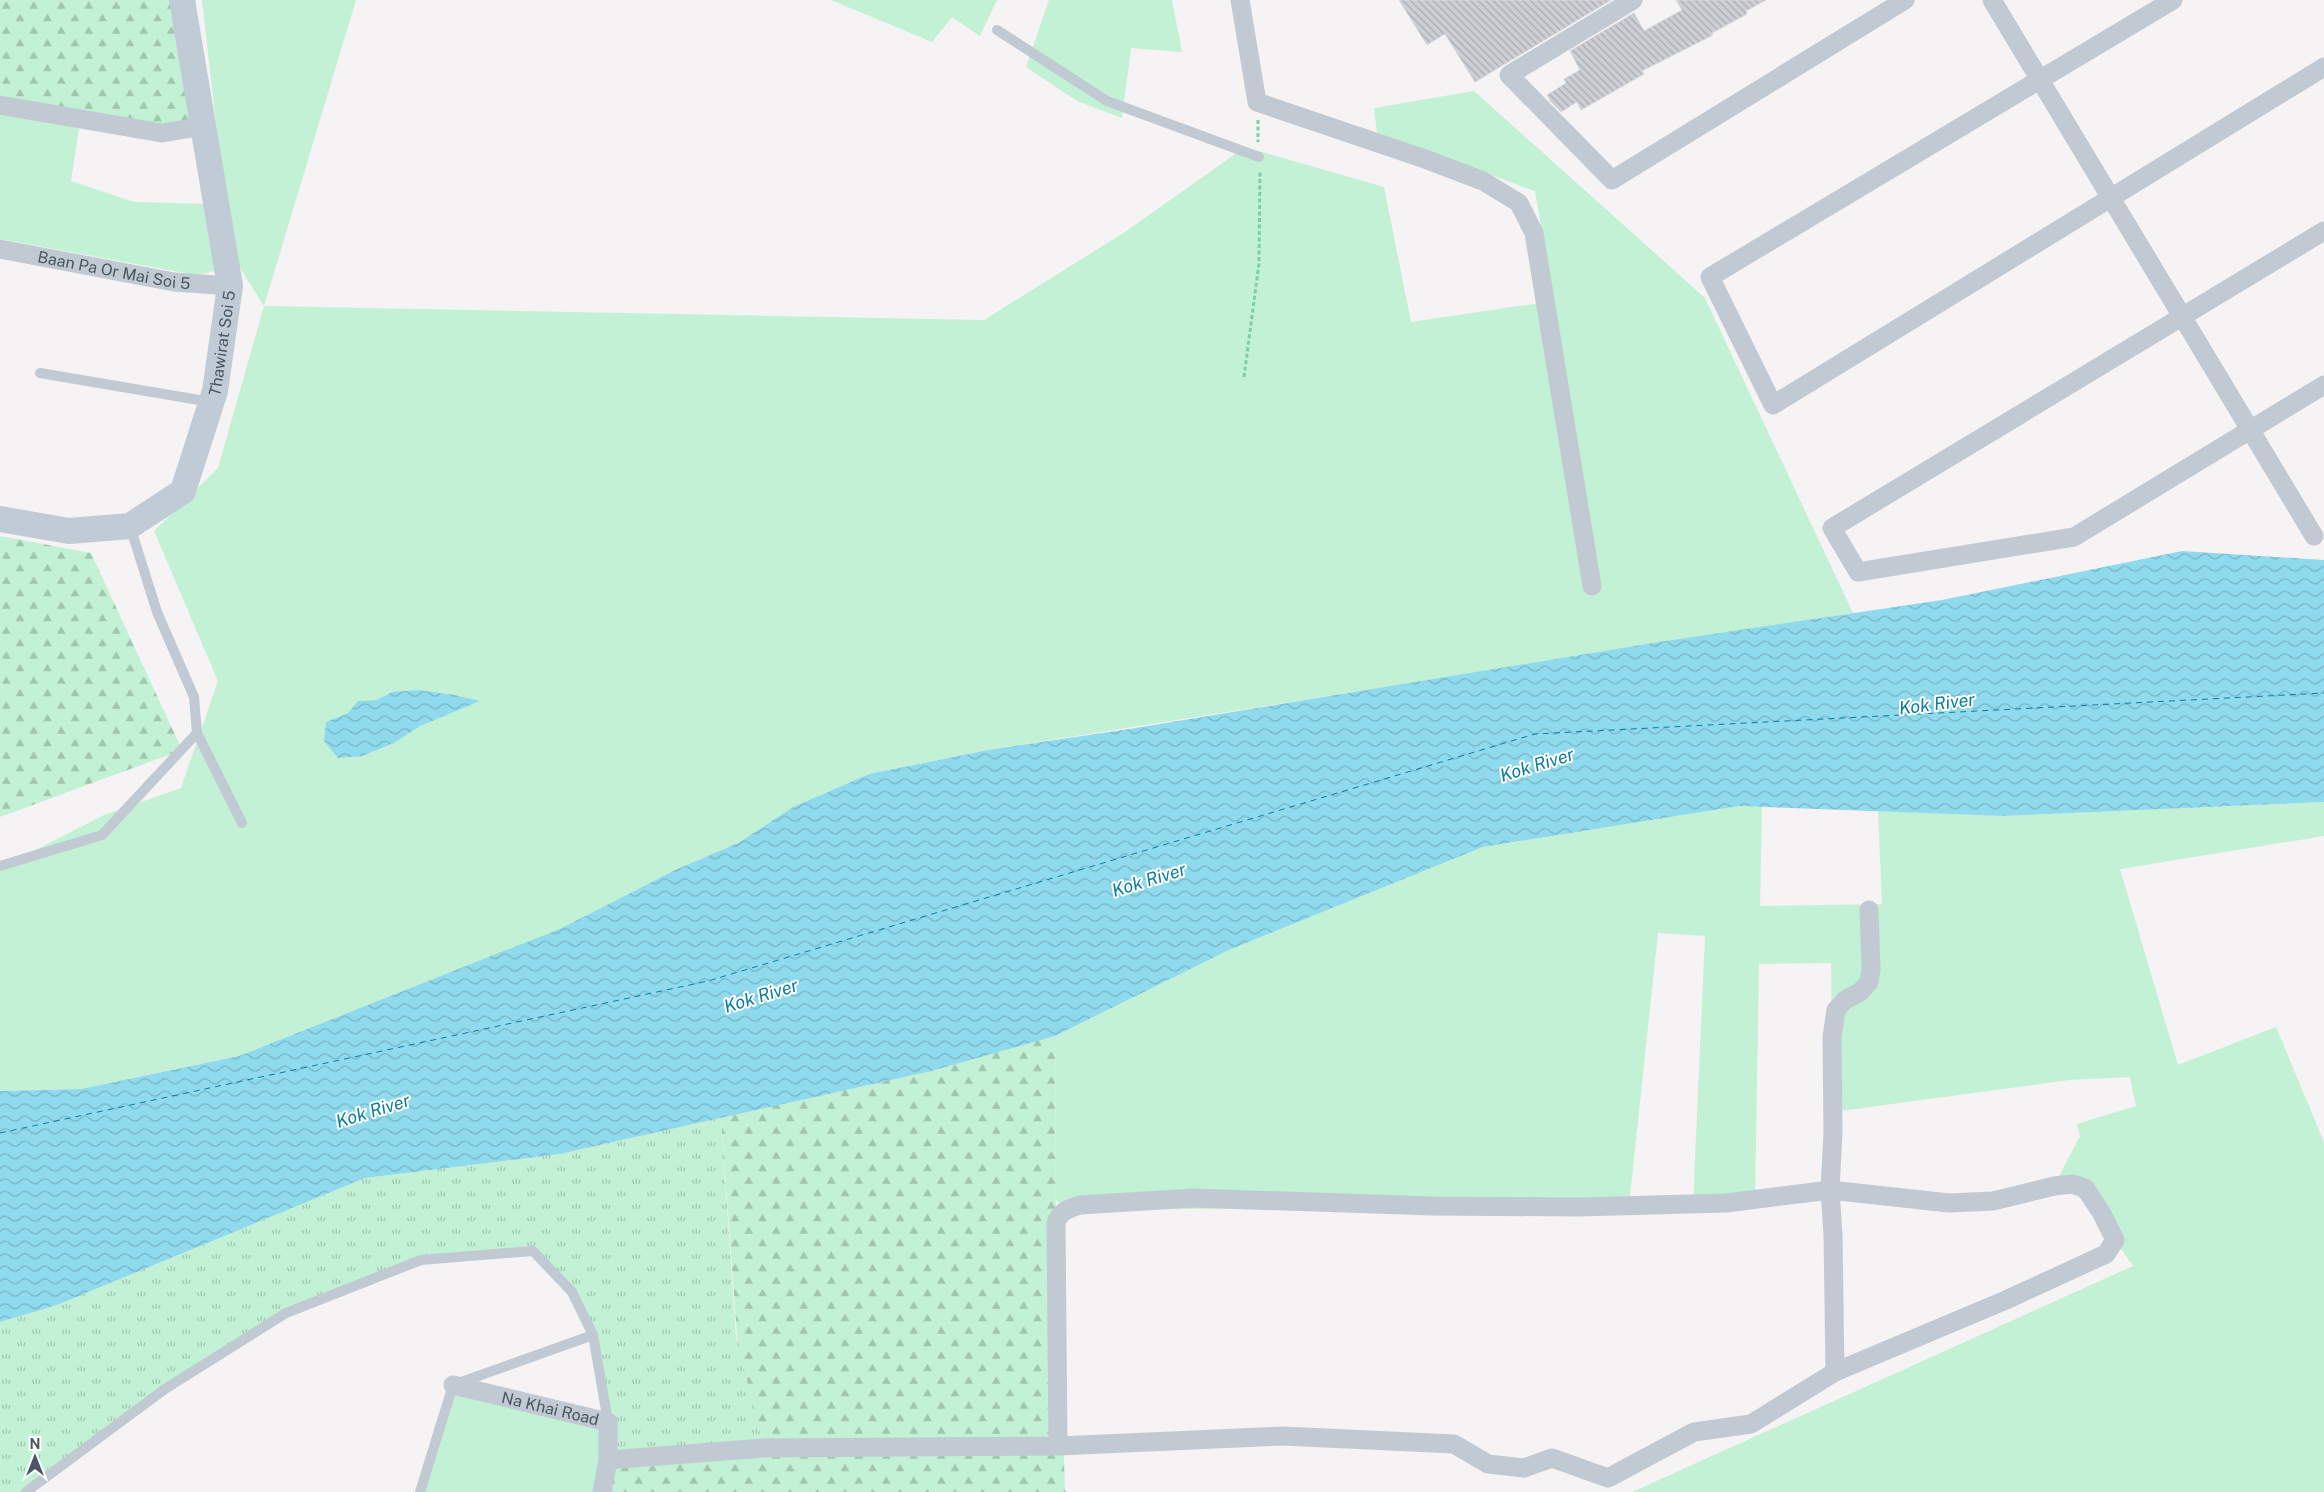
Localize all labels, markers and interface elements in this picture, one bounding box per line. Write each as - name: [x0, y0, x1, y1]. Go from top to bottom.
- street label: Baan Pa Or Mai Soi 5: [36, 247, 191, 293]
- street label: Thawirat Soi 5: [205, 289, 239, 399]
- water label: Kok River: [1898, 688, 1976, 719]
- water label: Kok River: [1497, 743, 1577, 786]
- water label: Kok River: [1109, 858, 1189, 901]
- water label: Kok River: [721, 974, 801, 1017]
- water label: Kok River: [333, 1089, 413, 1132]
- street label: Na Khai Road: [500, 1388, 601, 1430]
- north arrow: [10, 1432, 60, 1482]
- text: N: [30, 1436, 40, 1452]

